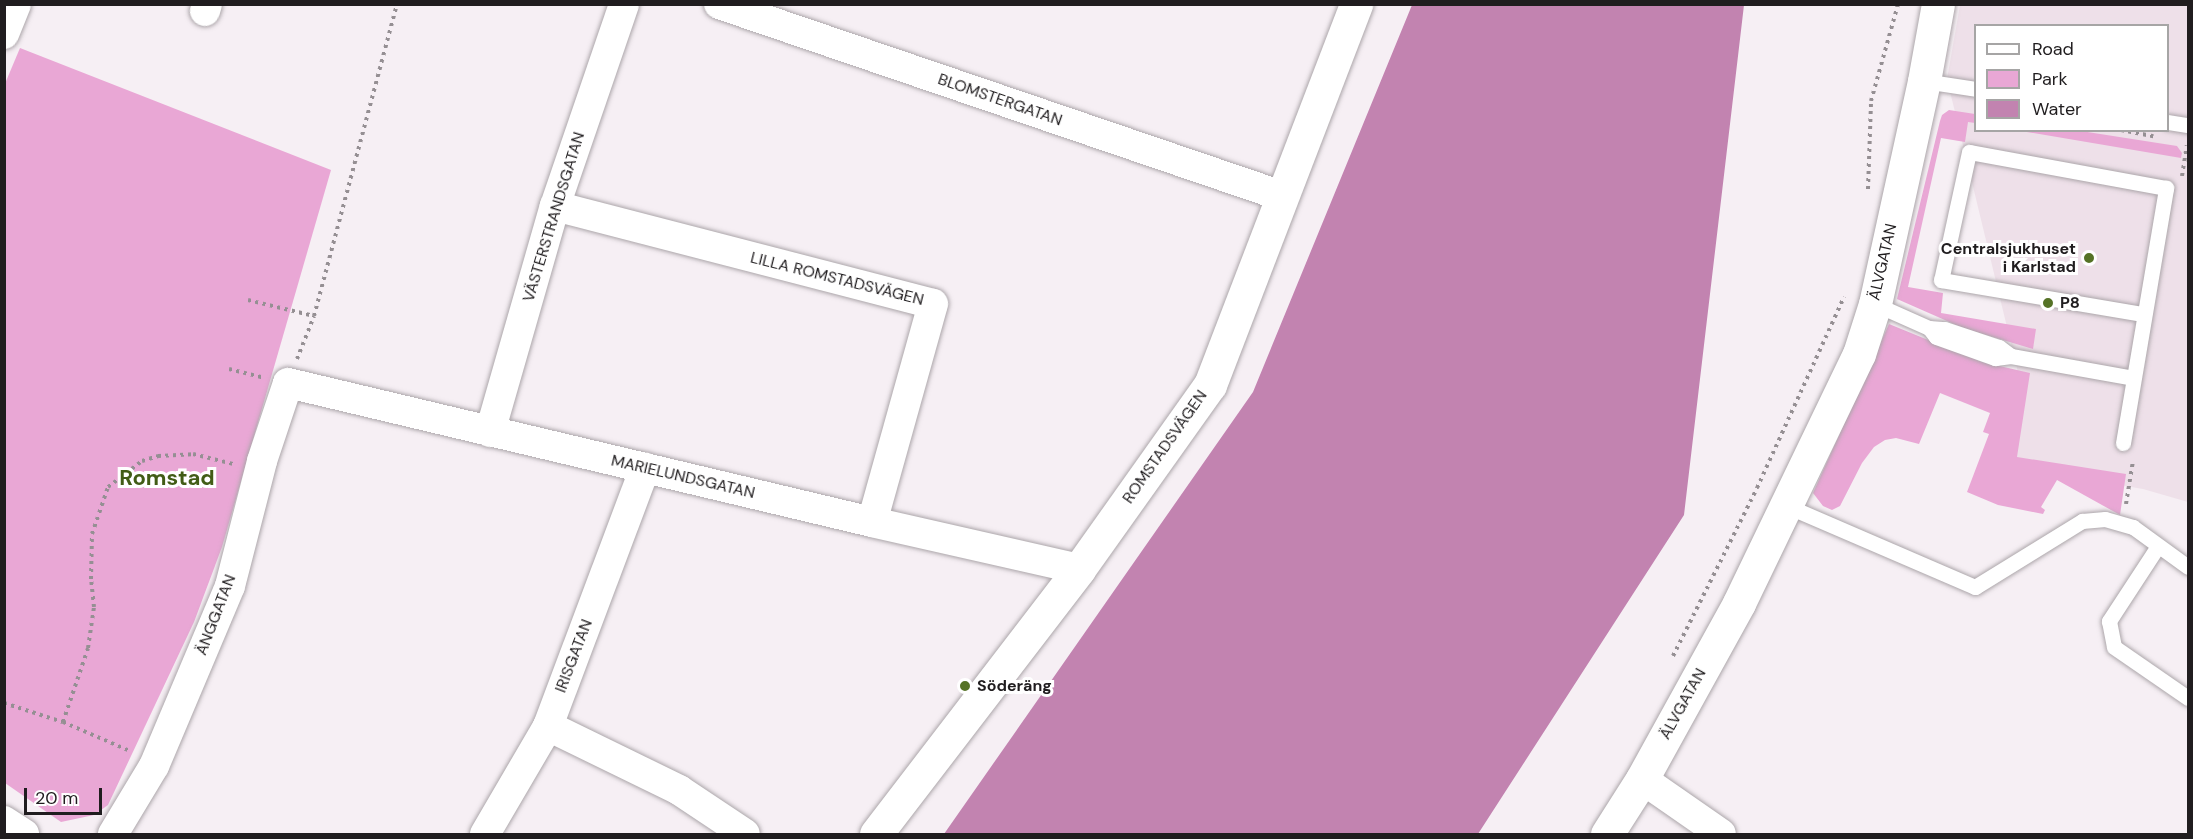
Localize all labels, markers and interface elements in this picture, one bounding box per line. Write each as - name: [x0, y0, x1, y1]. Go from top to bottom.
- legend: [1974, 24, 2169, 132]
- text: Road: [2032, 37, 2074, 61]
- text: Park: [2032, 67, 2068, 91]
- street label: BLOMSTERGATAN: [935, 70, 1065, 130]
- text: Water: [2032, 97, 2082, 121]
- street label: VÄSTERSTRANDSGATAN: [519, 130, 589, 304]
- street label: ÄLVGATAN: [1865, 222, 1901, 302]
- place label: Centralsjukhuset i Karlstad: [1941, 239, 2076, 277]
- street label: LILLA ROMSTADSVÄGEN: [748, 248, 926, 310]
- marker: Centralsjukhuset i Karlstad: [2080, 249, 2098, 267]
- place label: P8: [2060, 293, 2080, 313]
- marker: P8: [2041, 296, 2055, 310]
- street label: ROMSTADSVÄGEN: [1119, 387, 1211, 507]
- street label: MARIELUNDSGATAN: [609, 451, 757, 503]
- district label: Romstad: [119, 465, 215, 491]
- street label: ÄNGGATAN: [192, 572, 240, 658]
- street label: IRISGATAN: [551, 617, 597, 695]
- street label: ÄLVGATAN: [1656, 665, 1710, 743]
- place label: Söderäng: [977, 676, 1052, 696]
- marker: Söderäng: [958, 679, 972, 693]
- scale bar: [27, 776, 105, 814]
- text: 20 m: [35, 786, 78, 810]

